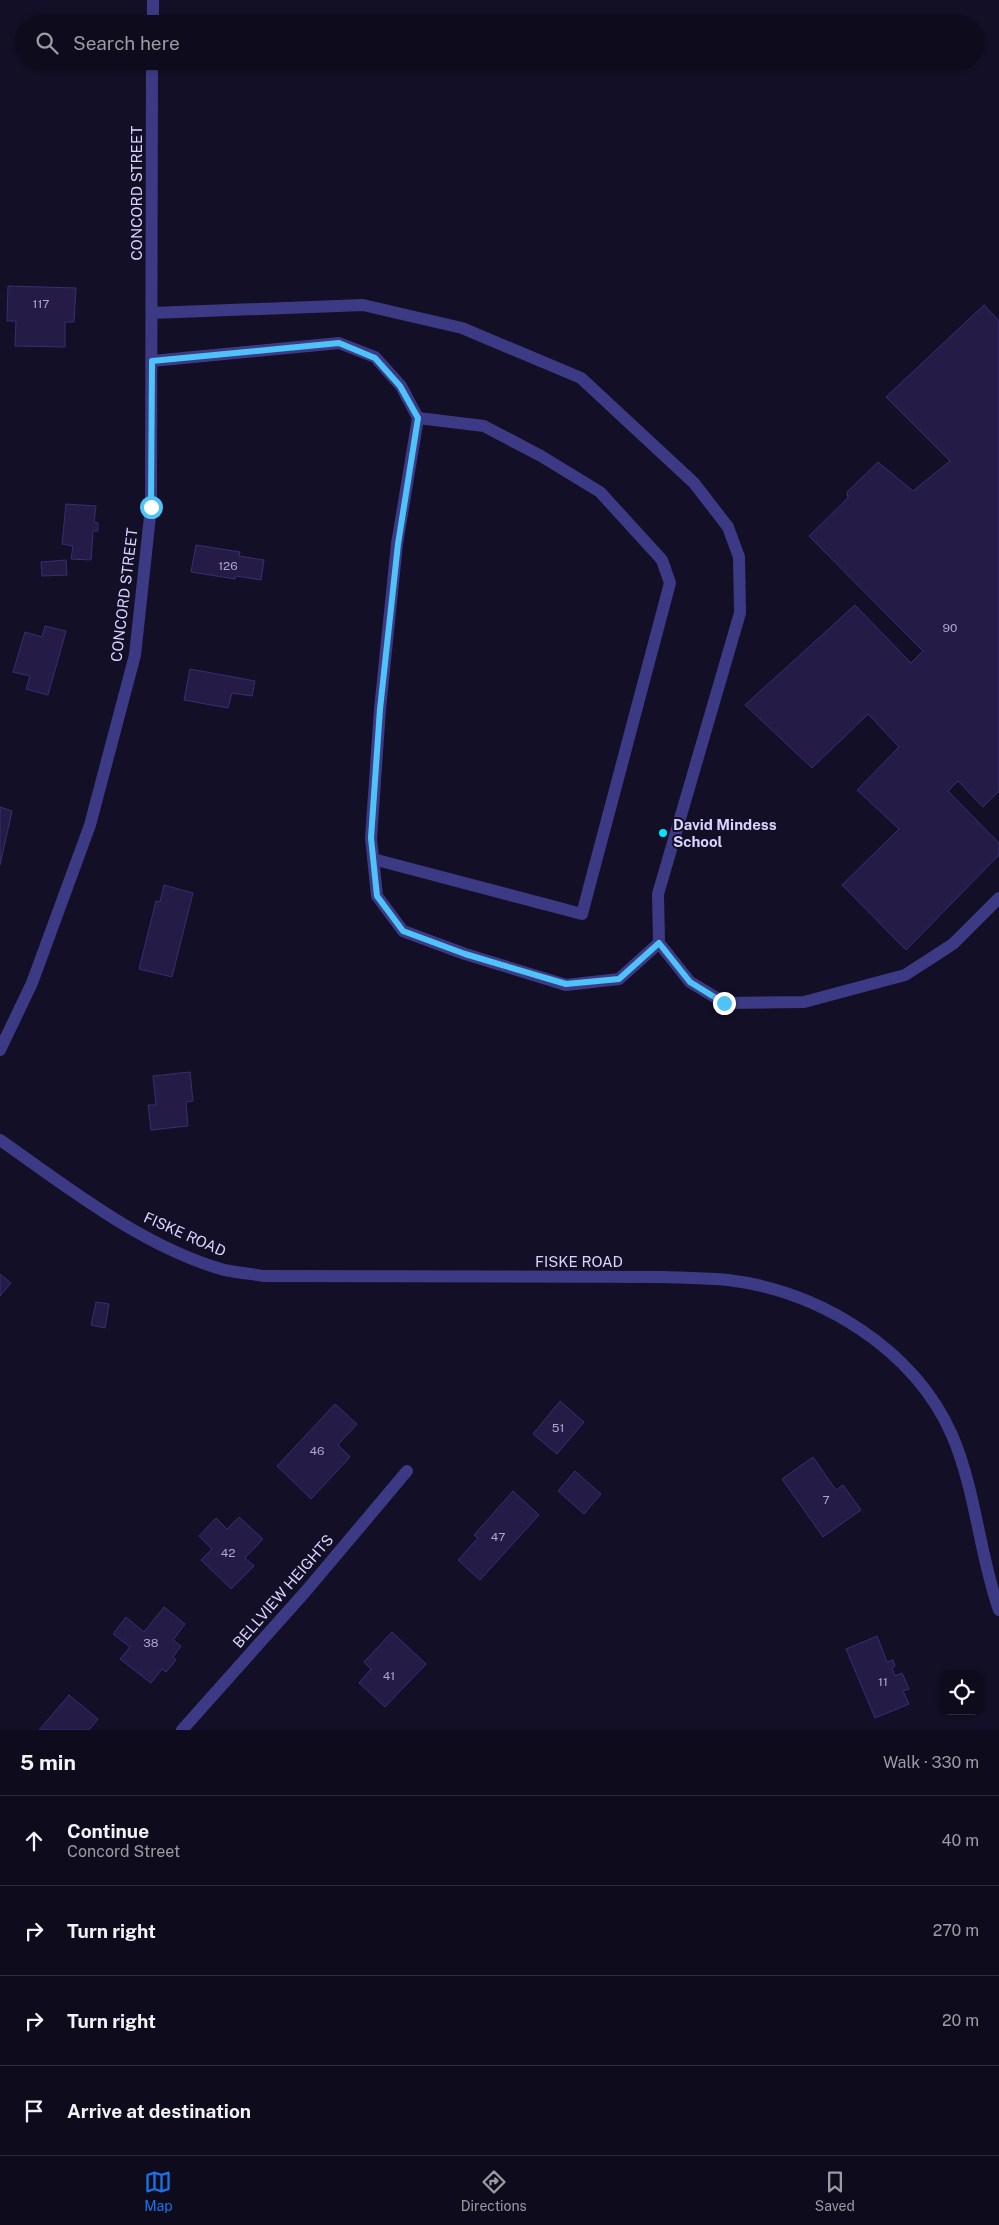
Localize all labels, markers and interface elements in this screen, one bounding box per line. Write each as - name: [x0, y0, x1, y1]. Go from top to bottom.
- search box: [15, 15, 984, 70]
- icon: search: [33, 29, 61, 57]
- text: Search here: [73, 32, 180, 54]
- street label: CONCORD STREET: [128, 125, 145, 260]
- house number: 117: [33, 297, 49, 311]
- route start: [140, 496, 163, 519]
- street label: CONCORD STREET: [107, 527, 141, 663]
- house number: 126: [218, 559, 238, 573]
- house number: 90: [943, 621, 957, 635]
- place label: David Mindess School: [673, 816, 777, 850]
- marker: David Mindess School: [657, 827, 669, 839]
- route end: [713, 992, 736, 1015]
- street label: FISKE ROAD: [141, 1208, 229, 1260]
- street label: FISKE ROAD: [535, 1253, 623, 1270]
- house number: 51: [552, 1421, 564, 1435]
- house number: 46: [309, 1444, 325, 1458]
- house number: 7: [822, 1493, 830, 1507]
- house number: 47: [491, 1530, 505, 1544]
- street label: BELLVIEW HEIGHTS: [229, 1531, 337, 1651]
- house number: 42: [221, 1546, 235, 1560]
- house number: 38: [143, 1636, 159, 1650]
- house number: 41: [383, 1669, 395, 1683]
- map controls: [939, 1670, 984, 1715]
- button: locate: [939, 1670, 984, 1715]
- house number: 11: [878, 1675, 888, 1689]
- text: 5 min: [20, 1750, 76, 1775]
- text: Walk · 330 m: [883, 1753, 979, 1772]
- text: Continue: [67, 1820, 149, 1842]
- icon: ahead: [20, 1827, 48, 1855]
- text: 40 m: [941, 1831, 979, 1850]
- text: Concord Street: [67, 1842, 180, 1861]
- icon: right: [20, 1917, 48, 1945]
- text: Turn right: [67, 1920, 156, 1942]
- text: 270 m: [933, 1921, 979, 1940]
- icon: right: [20, 2007, 48, 2035]
- text: Turn right: [67, 2010, 156, 2032]
- text: 20 m: [942, 2011, 979, 2030]
- icon: arrive: [20, 2097, 48, 2125]
- text: Arrive at destination: [67, 2100, 251, 2122]
- tab: Map: [144, 2168, 173, 2214]
- tab: Directions: [461, 2168, 527, 2214]
- tab: Saved: [815, 2168, 855, 2214]

